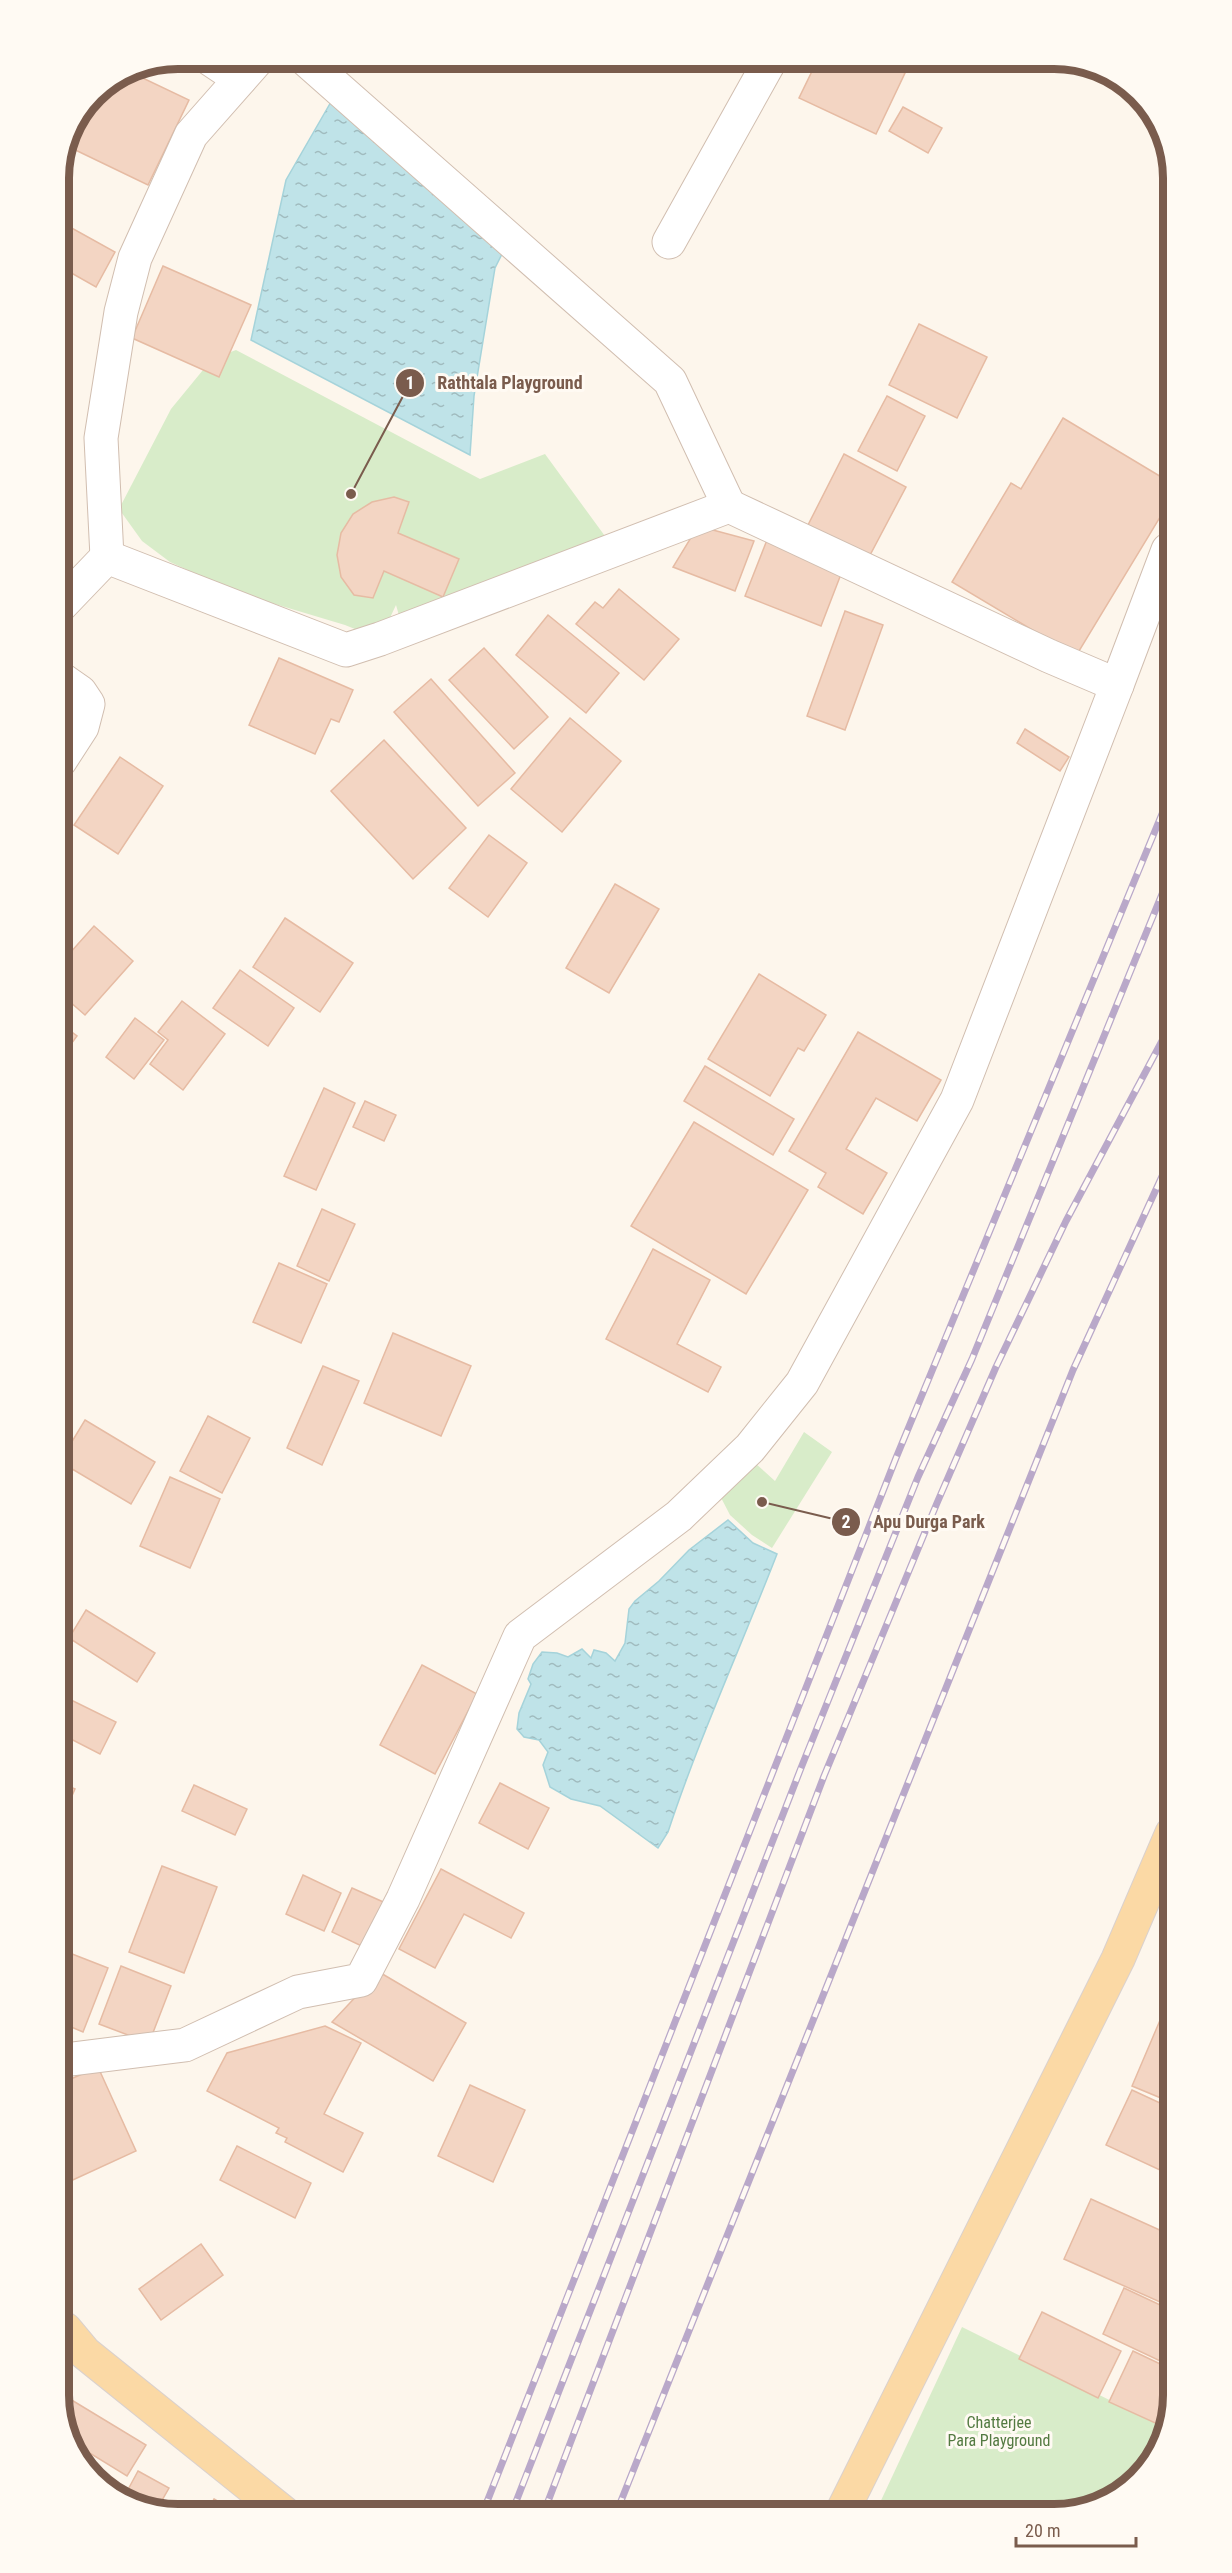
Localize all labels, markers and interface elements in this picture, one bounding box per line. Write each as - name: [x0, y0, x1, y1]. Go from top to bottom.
- callout: Rathtala Playground: [395, 365, 594, 401]
- text: 1: [405, 372, 415, 393]
- text: Rathtala Playground: [437, 372, 583, 393]
- callout: Apu Durga Park: [831, 1504, 997, 1540]
- text: 2: [841, 1511, 851, 1532]
- text: Apu Durga Park: [873, 1511, 985, 1532]
- park label: Chatterjee Para Playground: [947, 2413, 1051, 2450]
- scale bar: [1016, 2510, 1136, 2548]
- text: 20 m: [1025, 2520, 1060, 2541]

